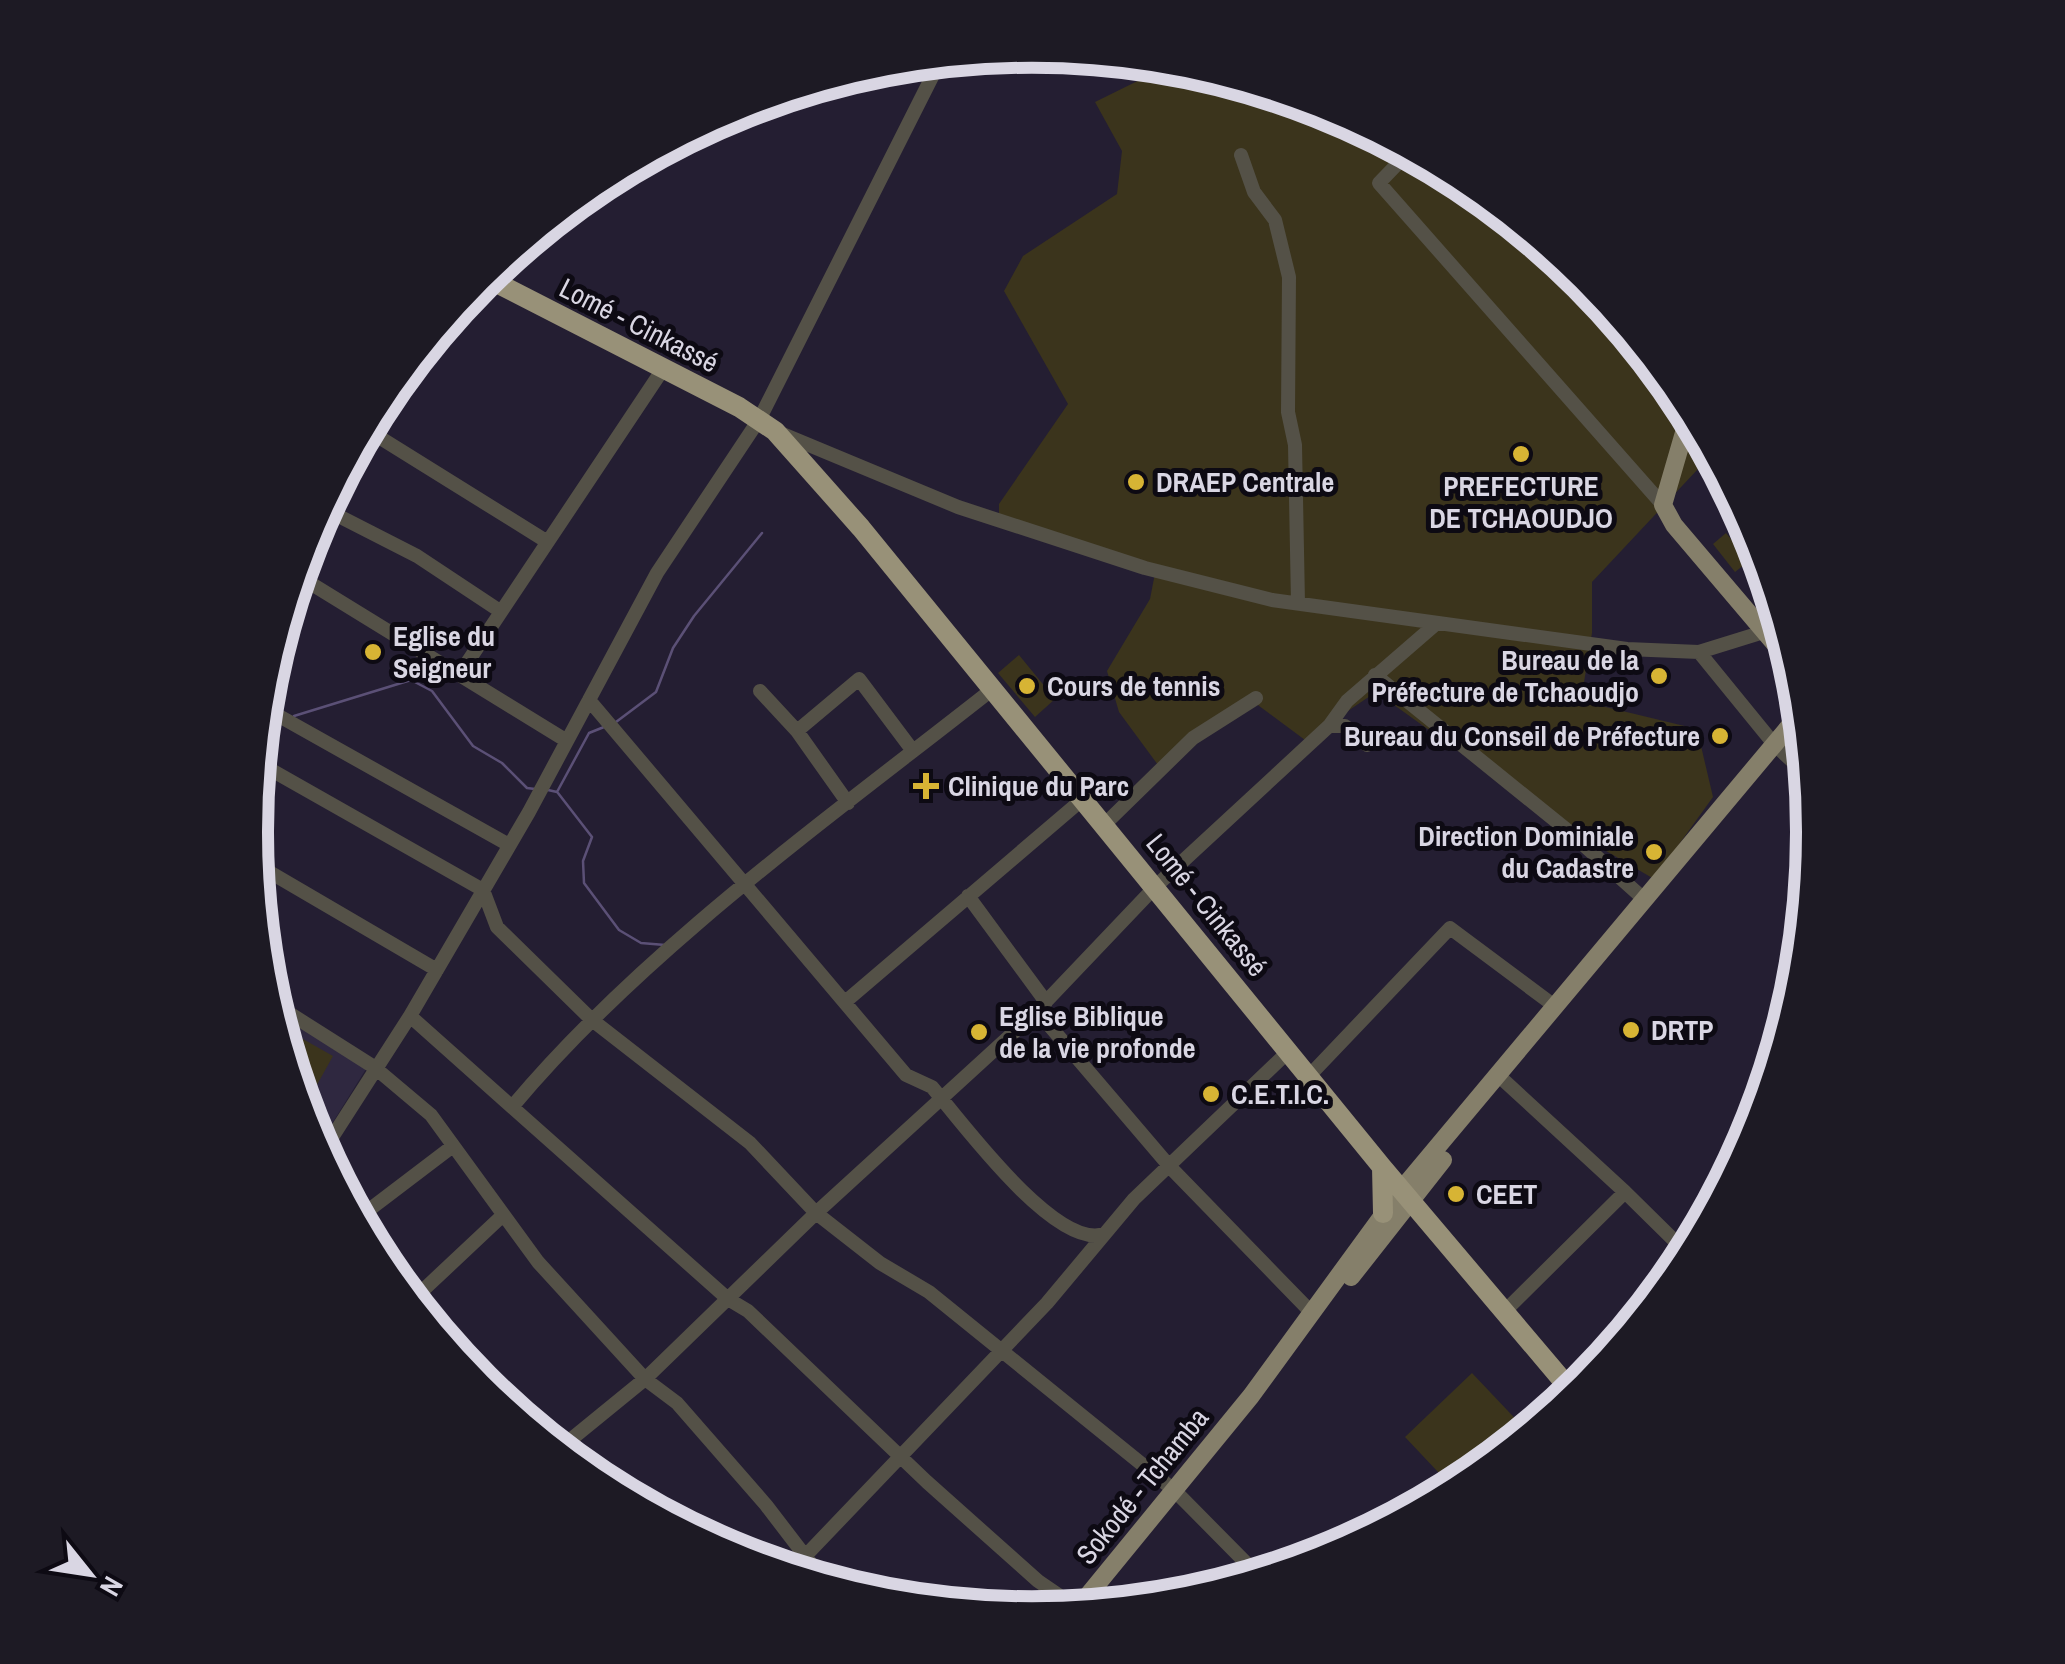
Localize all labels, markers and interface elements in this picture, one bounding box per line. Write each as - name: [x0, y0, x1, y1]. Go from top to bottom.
- street label: Lomé - Cinkassé: [553, 269, 725, 381]
- marker: PREFECTURE DE TCHAOUDJO: [1510, 443, 1532, 465]
- place label: DRAEP Centrale: [1156, 463, 1334, 501]
- place label: PREFECTURE DE TCHAOUDJO: [1429, 467, 1613, 537]
- marker: DRAEP Centrale: [1125, 471, 1147, 493]
- place label: Eglise du Seigneur: [393, 617, 495, 687]
- marker: Eglise du Seigneur: [362, 641, 384, 663]
- place label: Bureau de la Préfecture de Tchaoudjo: [1371, 641, 1639, 711]
- marker: Bureau de la Préfecture de Tchaoudjo: [1648, 665, 1670, 687]
- place label: Cours de tennis: [1047, 667, 1221, 705]
- marker: Cours de tennis: [1016, 675, 1038, 697]
- place label: Bureau du Conseil de Préfecture: [1344, 717, 1700, 755]
- marker: Bureau du Conseil de Préfecture: [1709, 725, 1731, 747]
- place label: Clinique du Parc: [948, 767, 1129, 805]
- marker: Clinique du Parc: [913, 773, 939, 799]
- place label: Direction Dominiale du Cadastre: [1418, 817, 1634, 887]
- street label: Lomé - Cinkassé: [1138, 826, 1276, 984]
- marker: Direction Dominiale du Cadastre: [1643, 841, 1665, 863]
- place label: Eglise Biblique de la vie profonde: [999, 997, 1196, 1067]
- place label: DRTP: [1651, 1011, 1714, 1049]
- marker: DRTP: [1620, 1019, 1642, 1041]
- marker: Eglise Biblique de la vie profonde: [968, 1021, 990, 1043]
- place label: C.E.T.I.C.: [1231, 1075, 1329, 1113]
- marker: C.E.T.I.C.: [1200, 1083, 1222, 1105]
- place label: CEET: [1476, 1175, 1537, 1213]
- marker: CEET: [1445, 1183, 1467, 1205]
- street label: Sokodé - Tchamba: [1067, 1400, 1217, 1572]
- north arrow: [40, 1524, 140, 1624]
- text: N: [91, 1570, 132, 1603]

